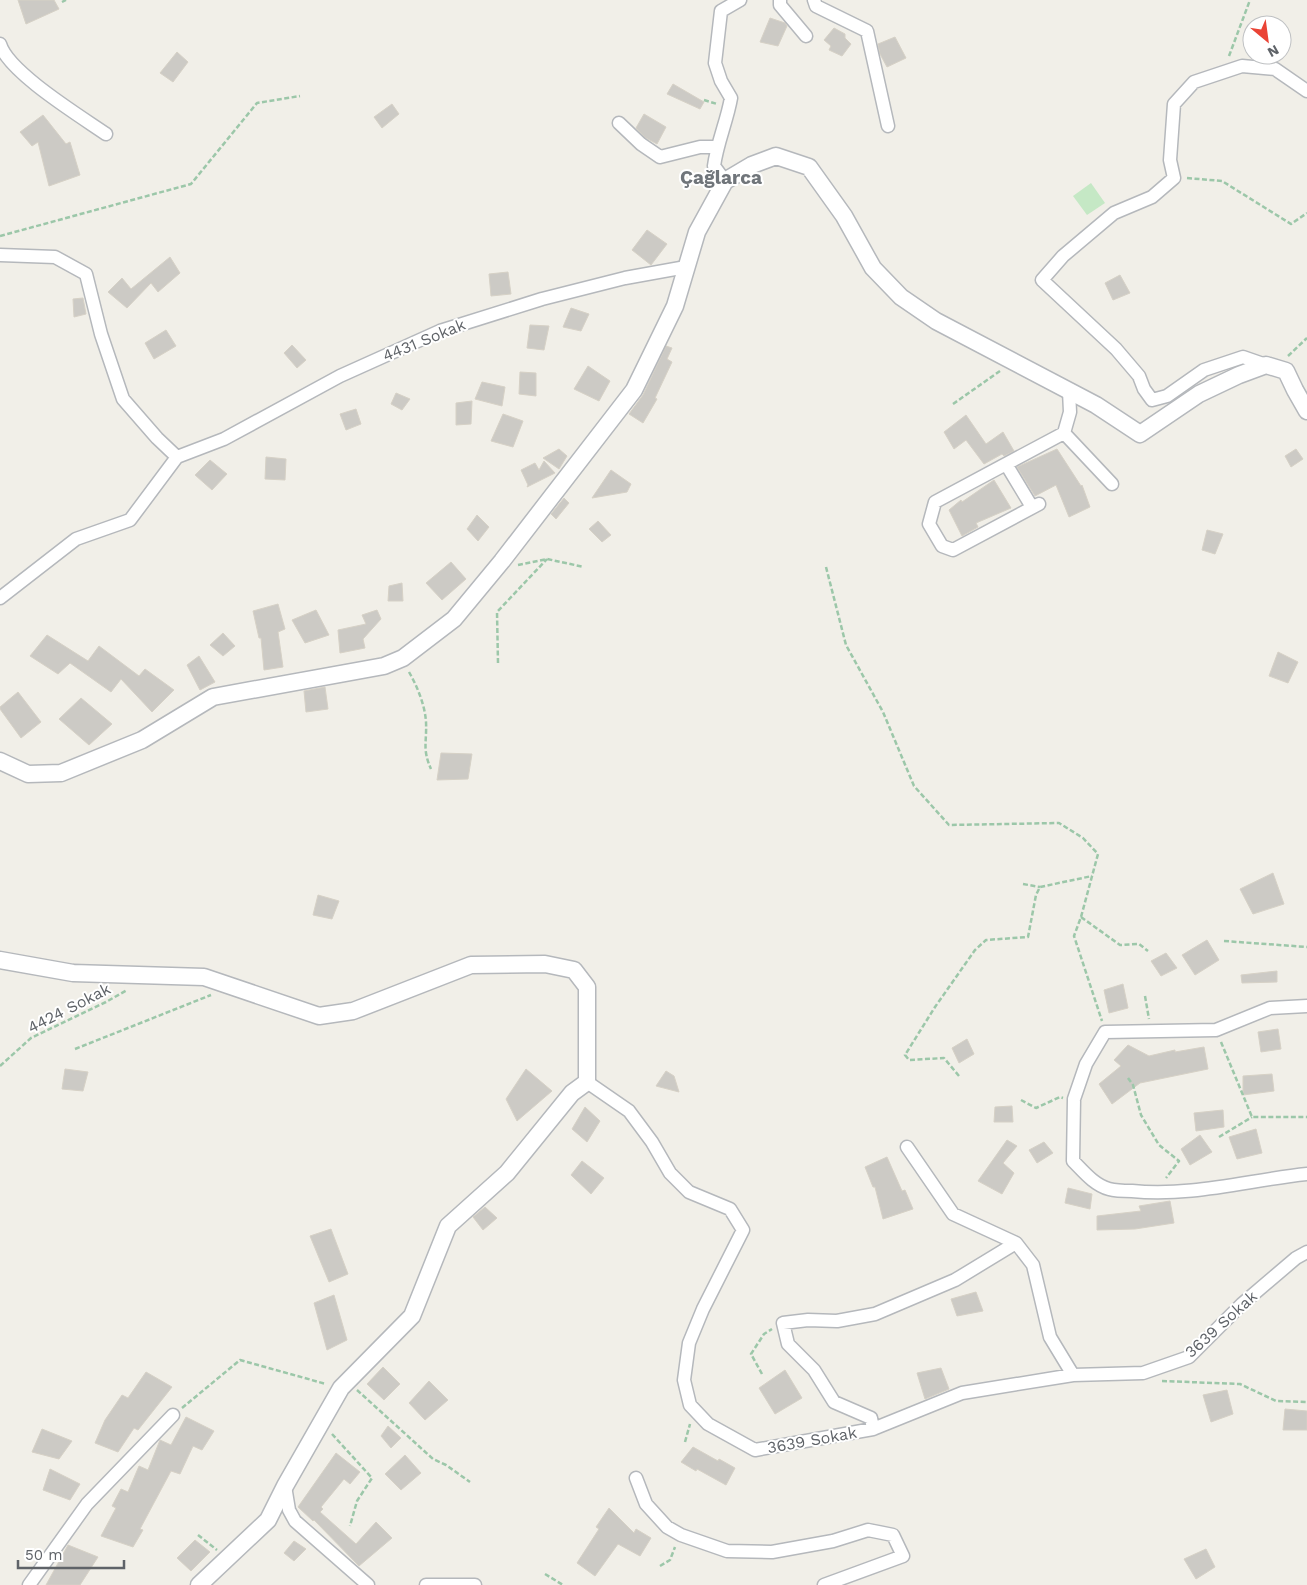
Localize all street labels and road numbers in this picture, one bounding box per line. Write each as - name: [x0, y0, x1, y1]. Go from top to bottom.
- street label: 4431 Sokak: [380, 315, 468, 365]
- street label: 4424 Sokak: [24, 979, 114, 1037]
- street label: 3639 Sokak: [1181, 1287, 1261, 1361]
- street label: 3639 Sokak: [766, 1423, 858, 1457]

